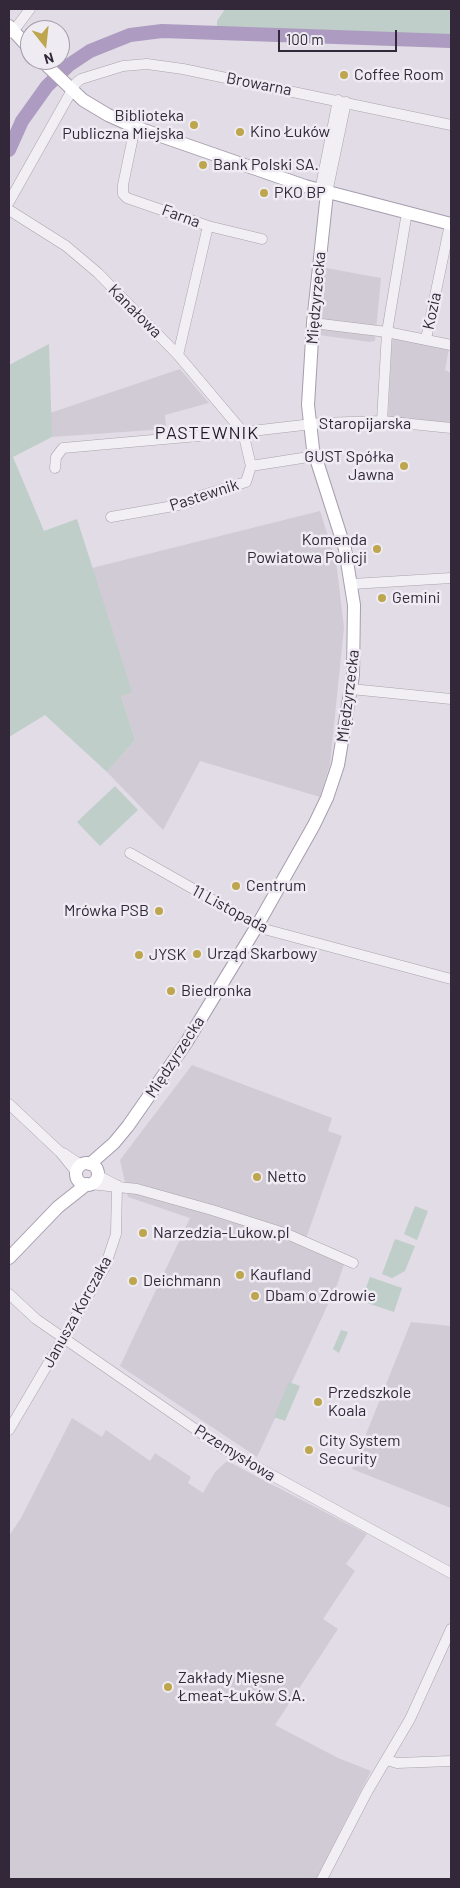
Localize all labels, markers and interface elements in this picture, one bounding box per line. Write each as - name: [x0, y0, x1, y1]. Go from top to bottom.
- north arrow: [20, 20, 70, 70]
- scale bar: [280, 20, 399, 52]
- text: 100 m: [286, 30, 324, 48]
- text: N: [42, 49, 56, 68]
- place label: Coffee Room: [354, 65, 444, 85]
- street label: Browarna: [225, 68, 293, 100]
- marker: Coffee Room: [338, 69, 350, 81]
- place label: Biblioteka Publiczna Miejska: [62, 106, 184, 144]
- marker: Biblioteka Publiczna Miejska: [188, 119, 200, 131]
- place label: Kino Łuków: [250, 122, 330, 142]
- marker: Kino Łuków: [234, 126, 246, 138]
- place label: Bank Polski SA.: [213, 155, 319, 175]
- marker: Bank Polski SA.: [197, 159, 209, 171]
- place label: PKO BP: [274, 183, 326, 203]
- marker: PKO BP: [258, 187, 270, 199]
- street label: Farna: [159, 200, 203, 232]
- street label: Międzyrzecka: [302, 251, 330, 345]
- street label: Kanałowa: [104, 280, 166, 342]
- street label: Kozia: [419, 291, 445, 331]
- street label: Staropijarska: [319, 414, 411, 434]
- district label: PASTEWNIK: [154, 422, 260, 444]
- place label: GUST Spółka Jawna: [304, 447, 394, 485]
- marker: GUST Spółka Jawna: [398, 460, 410, 472]
- street label: Pastewnik: [167, 475, 241, 515]
- place label: Komenda Powiatowa Policji: [247, 530, 367, 568]
- marker: Komenda Powiatowa Policji: [371, 543, 383, 555]
- place label: Gemini: [392, 588, 440, 608]
- marker: Gemini: [376, 592, 388, 604]
- street label: Międzyrzecka: [333, 649, 363, 743]
- place label: Centrum: [246, 876, 306, 896]
- marker: Centrum: [230, 880, 242, 892]
- street label: 11 Listopada: [189, 881, 271, 937]
- place label: Mrówka PSB: [64, 901, 149, 921]
- marker: Mrówka PSB: [153, 905, 165, 917]
- place label: Urząd Skarbowy: [207, 944, 317, 964]
- place label: JYSK: [149, 945, 186, 965]
- marker: Urząd Skarbowy: [191, 948, 203, 960]
- marker: JYSK: [133, 949, 145, 961]
- place label: Biedronka: [181, 981, 251, 1001]
- marker: Biedronka: [165, 985, 177, 997]
- street label: Międzyrzecka: [142, 1013, 208, 1101]
- place label: Netto: [267, 1167, 306, 1187]
- marker: Netto: [251, 1171, 263, 1183]
- place label: Narzedzia-Lukow.pl: [153, 1223, 289, 1243]
- marker: Narzedzia-Lukow.pl: [137, 1227, 149, 1239]
- street label: Janusza Korczaka: [38, 1253, 116, 1371]
- place label: Kaufland: [250, 1265, 311, 1285]
- marker: Kaufland: [234, 1269, 246, 1281]
- place label: Deichmann: [143, 1271, 221, 1291]
- marker: Deichmann: [127, 1275, 139, 1287]
- place label: Dbam o Zdrowie: [265, 1286, 376, 1306]
- marker: Dbam o Zdrowie: [249, 1290, 261, 1302]
- place label: Przedszkole Koala: [328, 1383, 411, 1421]
- marker: Przedszkole Koala: [312, 1396, 324, 1408]
- street label: Przemysłowa: [191, 1420, 279, 1486]
- place label: City System Security: [319, 1431, 400, 1469]
- marker: City System Security: [303, 1444, 315, 1456]
- place label: Zakłady Mięsne Łmeat-Łuków S.A.: [178, 1668, 306, 1706]
- marker: Zakłady Mięsne Łmeat-Łuków S.A.: [162, 1681, 174, 1693]

